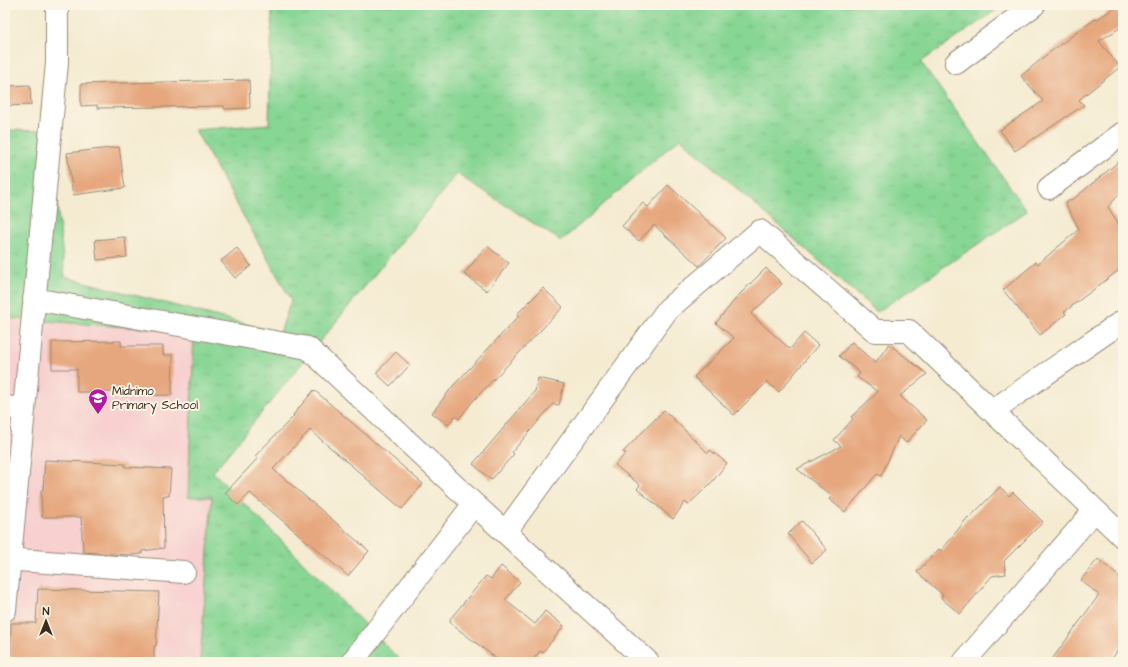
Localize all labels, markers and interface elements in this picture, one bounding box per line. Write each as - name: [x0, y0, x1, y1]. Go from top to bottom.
- place label: Midnimo Primary School: [112, 383, 198, 415]
- school or university icon: Midnimo Primary School: [87, 387, 109, 415]
- north arrow: [26, 601, 66, 641]
- text: N: [43, 604, 50, 619]

